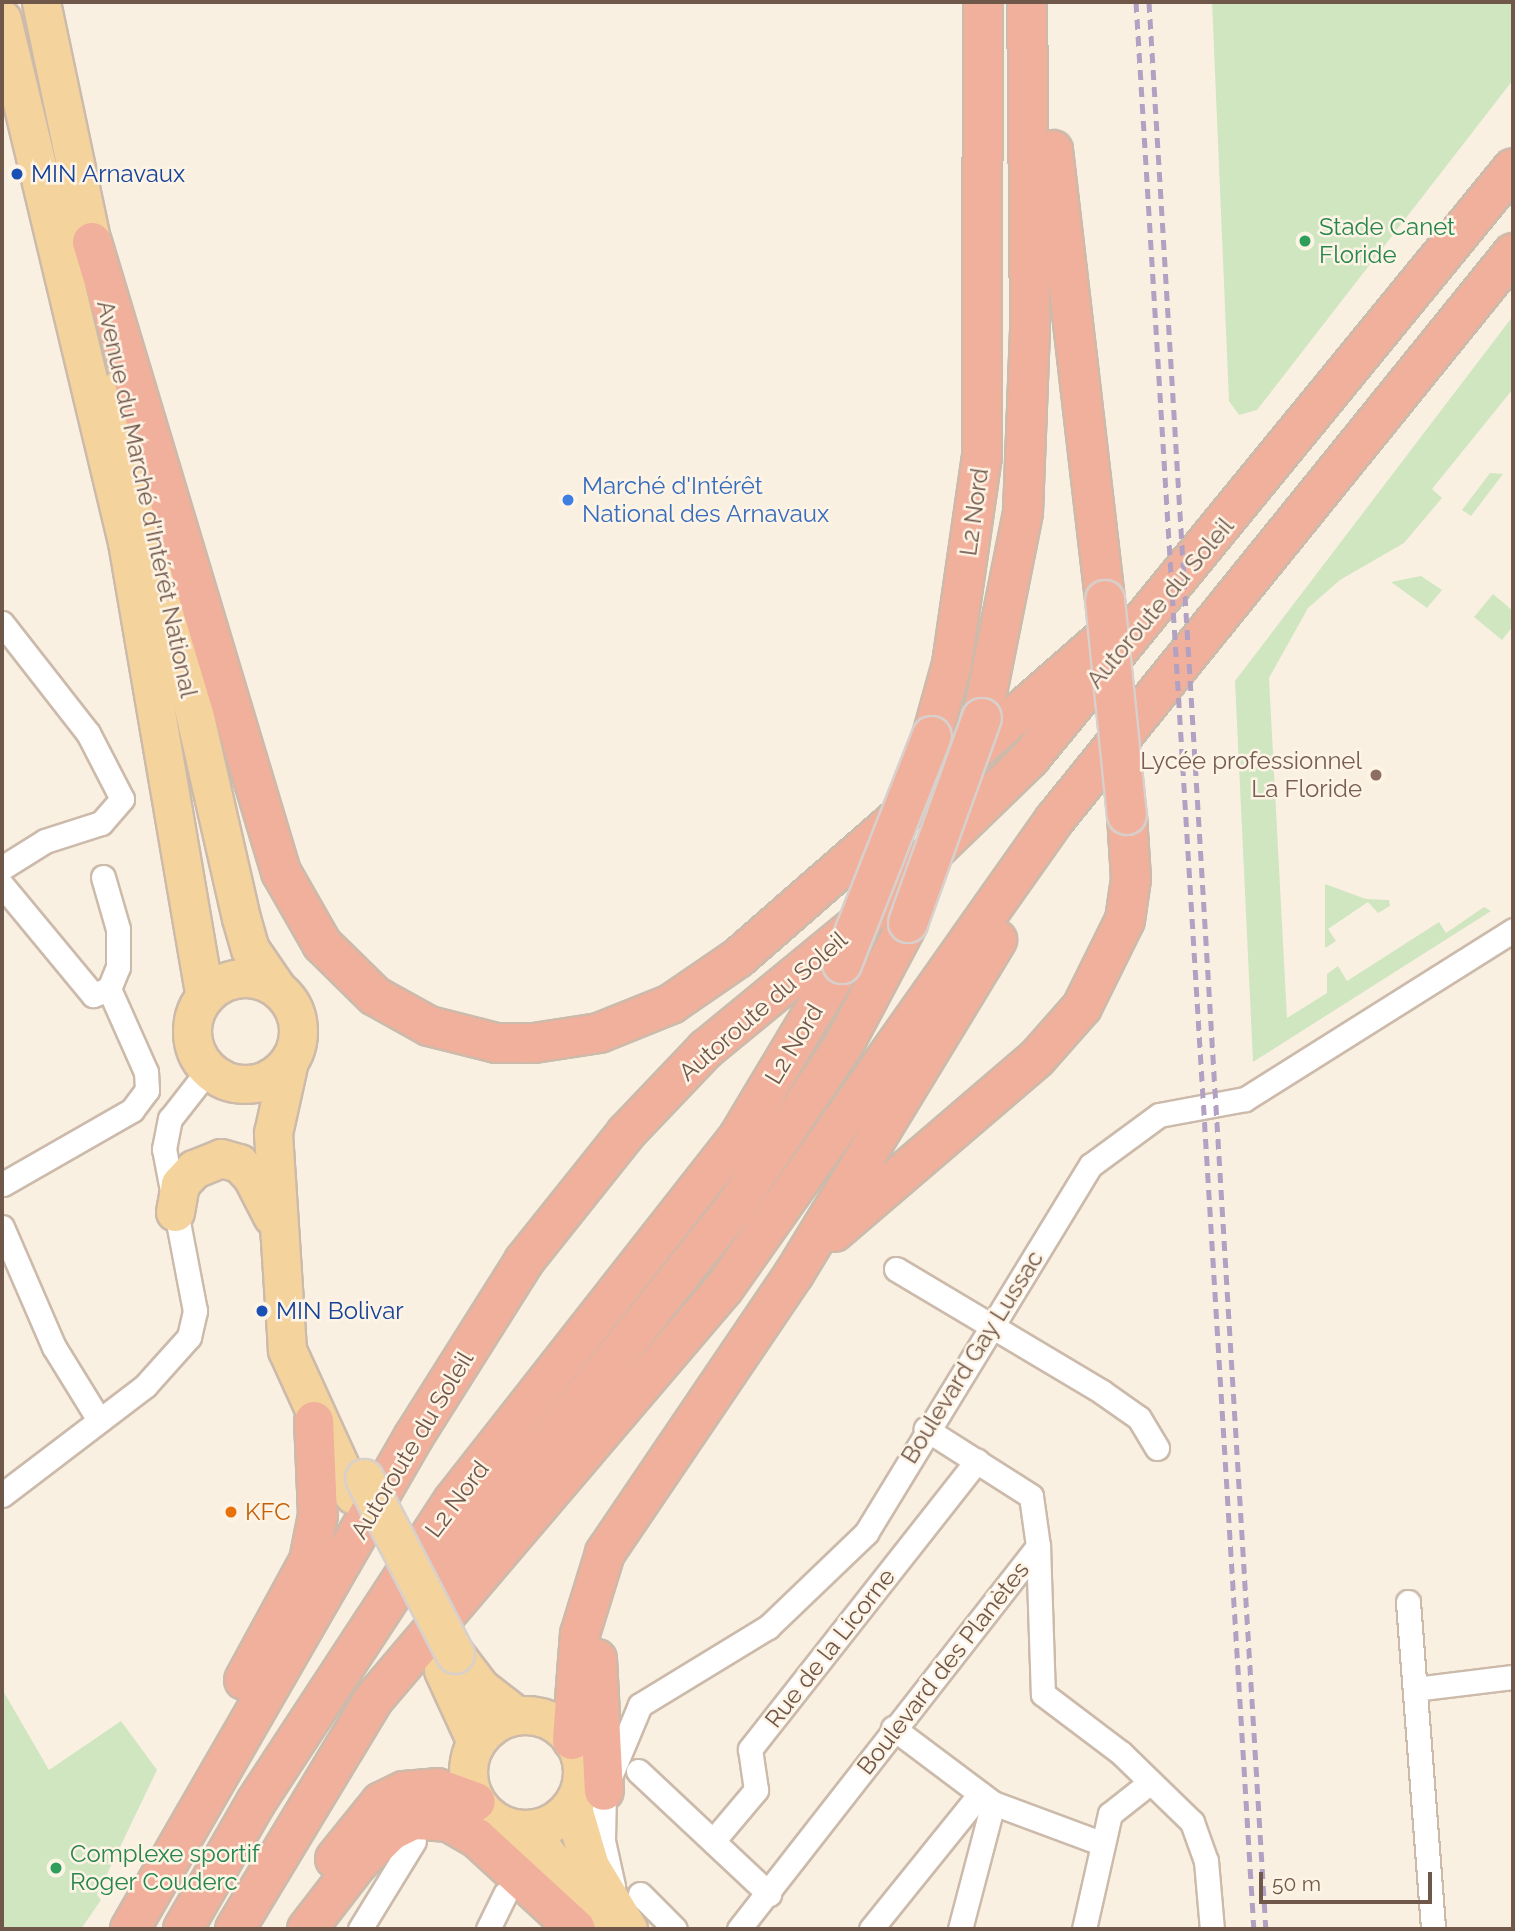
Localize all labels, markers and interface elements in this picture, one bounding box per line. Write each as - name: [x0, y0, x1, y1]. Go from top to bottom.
- place label: MIN Arnavaux: [31, 160, 186, 188]
- marker: MIN Arnavaux: [9, 166, 25, 182]
- place label: Stade Canet Floride: [1319, 213, 1455, 269]
- marker: Stade Canet Floride: [1297, 233, 1313, 249]
- street label: Avenue du Marché d'Intérêt National: [91, 298, 203, 700]
- street label: L2 Nord: [954, 466, 994, 558]
- place label: Marché d'Intérêt National des Arnavaux: [582, 472, 831, 528]
- marker: Marché d'Intérêt National des Arnavaux: [560, 492, 576, 508]
- street label: Autoroute du Soleil: [1080, 512, 1240, 694]
- place label: Lycée professionnel La Floride: [1140, 747, 1362, 803]
- marker: Lycée professionnel La Floride: [1368, 767, 1384, 783]
- street label: Autoroute du Soleil: [673, 925, 853, 1087]
- street label: L2 Nord: [759, 999, 829, 1089]
- street label: Boulevard Gay Lussac: [895, 1245, 1049, 1469]
- place label: MIN Bolivar: [276, 1297, 404, 1325]
- marker: MIN Bolivar: [254, 1303, 270, 1319]
- street label: Autoroute du Soleil: [345, 1346, 479, 1544]
- street label: L2 Nord: [419, 1455, 495, 1543]
- place label: KFC: [245, 1498, 291, 1526]
- marker: KFC: [223, 1504, 239, 1520]
- street label: Boulevard des Planètes: [851, 1556, 1035, 1780]
- street label: Rue de la Licorne: [759, 1563, 901, 1733]
- place label: Complexe sportif Roger Couderc: [70, 1840, 260, 1896]
- scale bar: [1263, 1857, 1436, 1901]
- marker: Complexe sportif Roger Couderc: [48, 1860, 64, 1876]
- text: 50 m: [1272, 1871, 1321, 1896]

